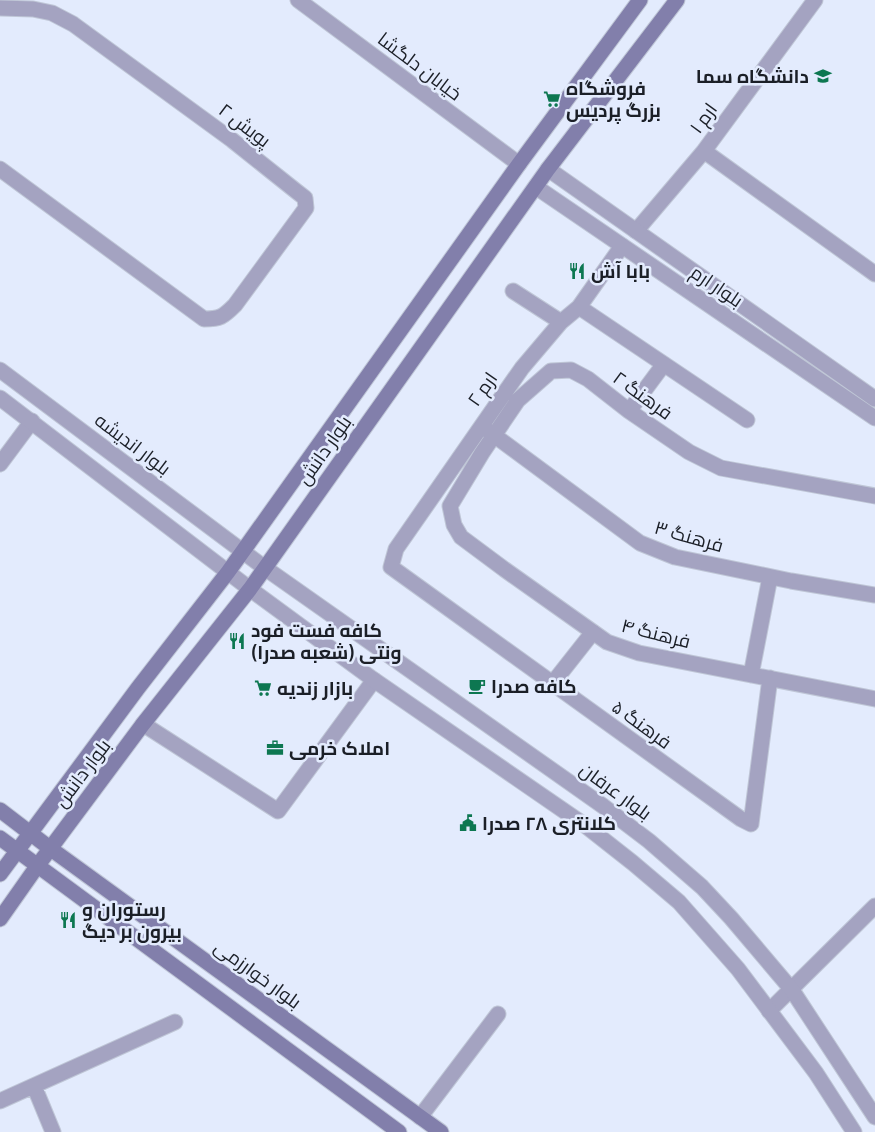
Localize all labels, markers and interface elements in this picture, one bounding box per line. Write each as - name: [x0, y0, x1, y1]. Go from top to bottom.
- street label: خیابان دلگشا: [373, 27, 466, 105]
- place label: دانشگاه سما: [696, 65, 809, 88]
- school or university icon: دانشگاه سما: [813, 66, 833, 86]
- place label: فروشگاه بزرگ پردیس: [566, 77, 661, 124]
- supermarket icon: فروشگاه بزرگ پردیس: [542, 89, 562, 109]
- street label: پویش ۲: [214, 98, 275, 153]
- street label: ارم ۱: [685, 99, 724, 139]
- place label: بابا آش: [591, 260, 650, 283]
- restaurant icon: بابا آش: [567, 261, 587, 281]
- street label: بلوار ارم: [685, 261, 747, 314]
- street label: فرهنگ ۲: [609, 366, 677, 425]
- street label: ارم ۲: [463, 368, 504, 412]
- street label: بلوار اندیشه: [90, 408, 175, 480]
- street label: بلوار دانش: [292, 411, 357, 489]
- street label: فرهنگ ۳: [652, 516, 726, 557]
- street label: فرهنگ ۴: [619, 614, 693, 653]
- place label: کافه فست فود ونتی (شعبه صدرا): [251, 619, 402, 664]
- restaurant icon: کافه فست فود ونتی (شعبه صدرا): [227, 631, 247, 651]
- place label: کافه صدرا: [491, 675, 577, 698]
- cafe icon: کافه صدرا: [467, 676, 487, 696]
- place label: بازار زندیه: [277, 677, 353, 701]
- supermarket icon: بازار زندیه: [253, 678, 273, 698]
- street label: فرهنگ ۵: [607, 695, 676, 754]
- street label: بلوار دانش: [49, 735, 115, 812]
- place label: املاک خرمی: [289, 737, 390, 760]
- office icon: املاک خرمی: [265, 738, 285, 758]
- street label: بلوار عرفان: [575, 758, 656, 825]
- place label: کلانتری ۲۸ صدرا: [482, 812, 616, 835]
- public building icon: کلانتری ۲۸ صدرا: [458, 813, 478, 833]
- place label: رستوران و بیرون بر دیگ: [82, 898, 182, 943]
- restaurant icon: رستوران و بیرون بر دیگ: [58, 910, 78, 930]
- street label: بلوار خوارزمی: [210, 935, 306, 1014]

